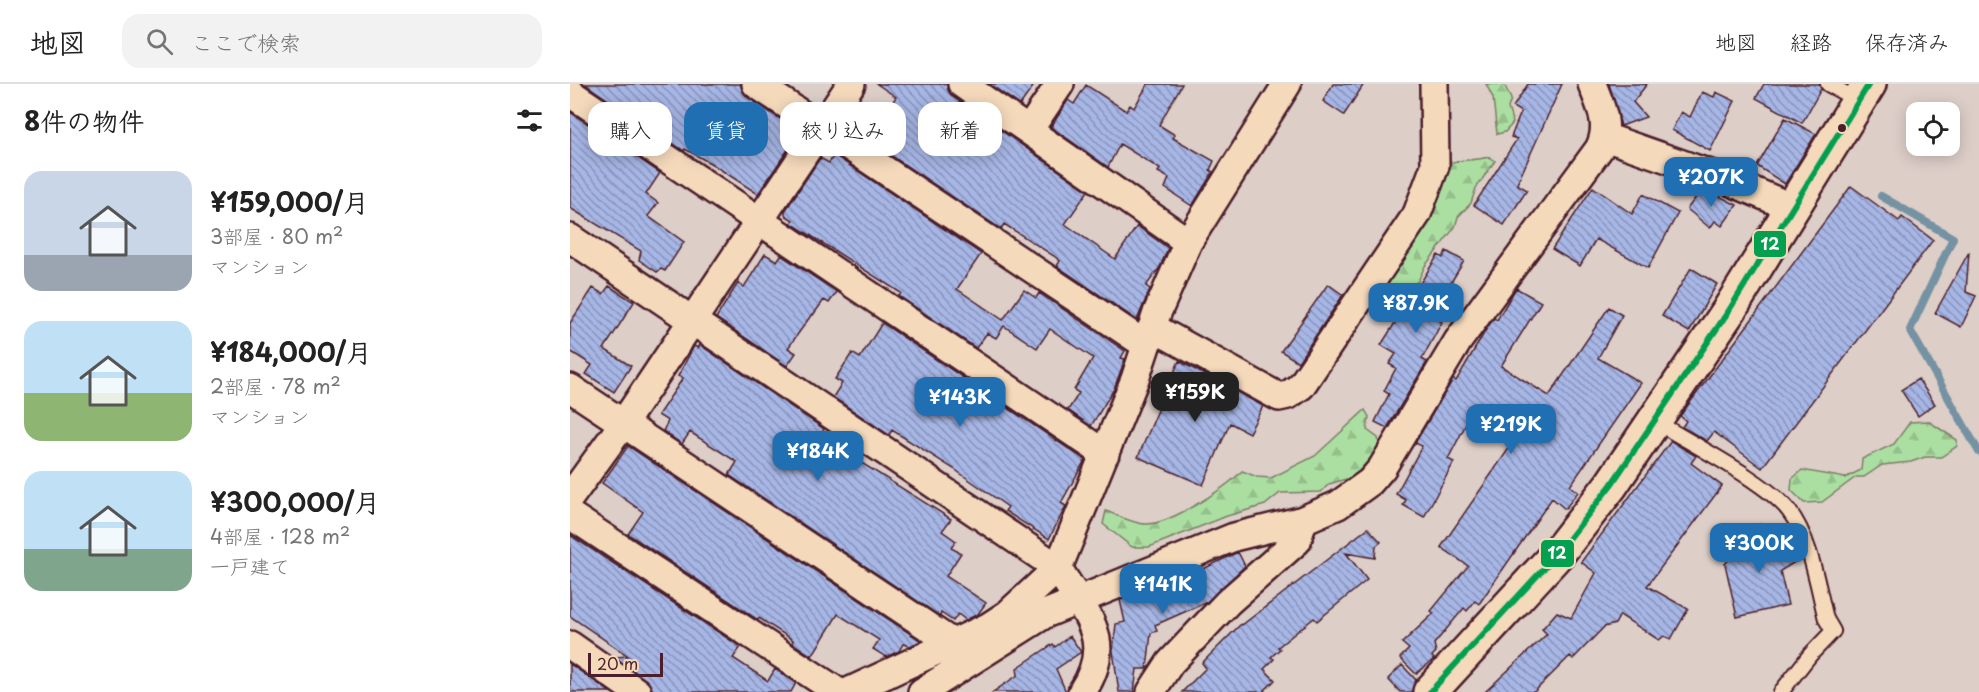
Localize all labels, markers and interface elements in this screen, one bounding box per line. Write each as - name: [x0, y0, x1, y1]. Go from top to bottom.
- search box: [122, 14, 542, 68]
- text: 地図: [30, 20, 86, 63]
- icon: search: [143, 25, 176, 58]
- text: ここで検索: [191, 25, 301, 58]
- text: 地図: [1715, 25, 1757, 57]
- text: 経路: [1790, 25, 1832, 57]
- text: 保存済み: [1865, 25, 1949, 57]
- text: 8件の物件: [24, 101, 144, 140]
- chip: 購入: [588, 102, 672, 156]
- chip: 賃貸: [684, 102, 768, 156]
- chip: 絞り込み: [780, 102, 906, 156]
- chip: 新着: [918, 102, 1002, 156]
- map controls: [1906, 102, 1960, 156]
- button: locate: [1906, 102, 1960, 156]
- icon: filters: [513, 104, 546, 137]
- unlabelled marker: [1836, 122, 1848, 134]
- pin: ¥207K: [1669, 157, 1753, 208]
- text: ¥207K: [1678, 161, 1744, 191]
- text: ¥159,000/月: [210, 182, 369, 221]
- icon: home: [72, 195, 144, 267]
- text: 3部屋 · 80 m²: [210, 221, 343, 251]
- line badge: 12: [1753, 230, 1787, 258]
- text: 12: [1761, 231, 1779, 255]
- text: マンション: [210, 251, 309, 281]
- pin: ¥87.9K: [1367, 283, 1465, 334]
- text: ¥87.9K: [1383, 287, 1449, 317]
- text: ¥184,000/月: [210, 332, 372, 371]
- icon: home: [72, 345, 144, 417]
- text: 2部屋 · 78 m²: [210, 371, 341, 401]
- pin: ¥159K: [1153, 372, 1237, 423]
- text: ¥159K: [1165, 376, 1225, 406]
- pin: ¥143K: [918, 377, 1002, 428]
- text: ¥143K: [929, 381, 991, 411]
- text: マンション: [210, 401, 309, 431]
- pin: ¥219K: [1469, 404, 1553, 455]
- text: ¥219K: [1480, 408, 1542, 438]
- pin: ¥184K: [776, 431, 860, 482]
- text: ¥184K: [787, 435, 849, 465]
- text: ¥300,000/月: [210, 482, 380, 521]
- icon: home: [72, 495, 144, 567]
- text: 4部屋 · 128 m²: [210, 521, 350, 551]
- pin: ¥300K: [1717, 523, 1801, 574]
- text: ¥300K: [1724, 527, 1794, 557]
- line badge: 12: [1540, 539, 1575, 568]
- text: 12: [1548, 540, 1566, 564]
- text: 一戸建て: [210, 551, 290, 581]
- pin: ¥141K: [1121, 564, 1205, 615]
- text: ¥141K: [1134, 568, 1192, 598]
- scale bar: [588, 650, 663, 678]
- text: 20 m: [597, 651, 638, 675]

